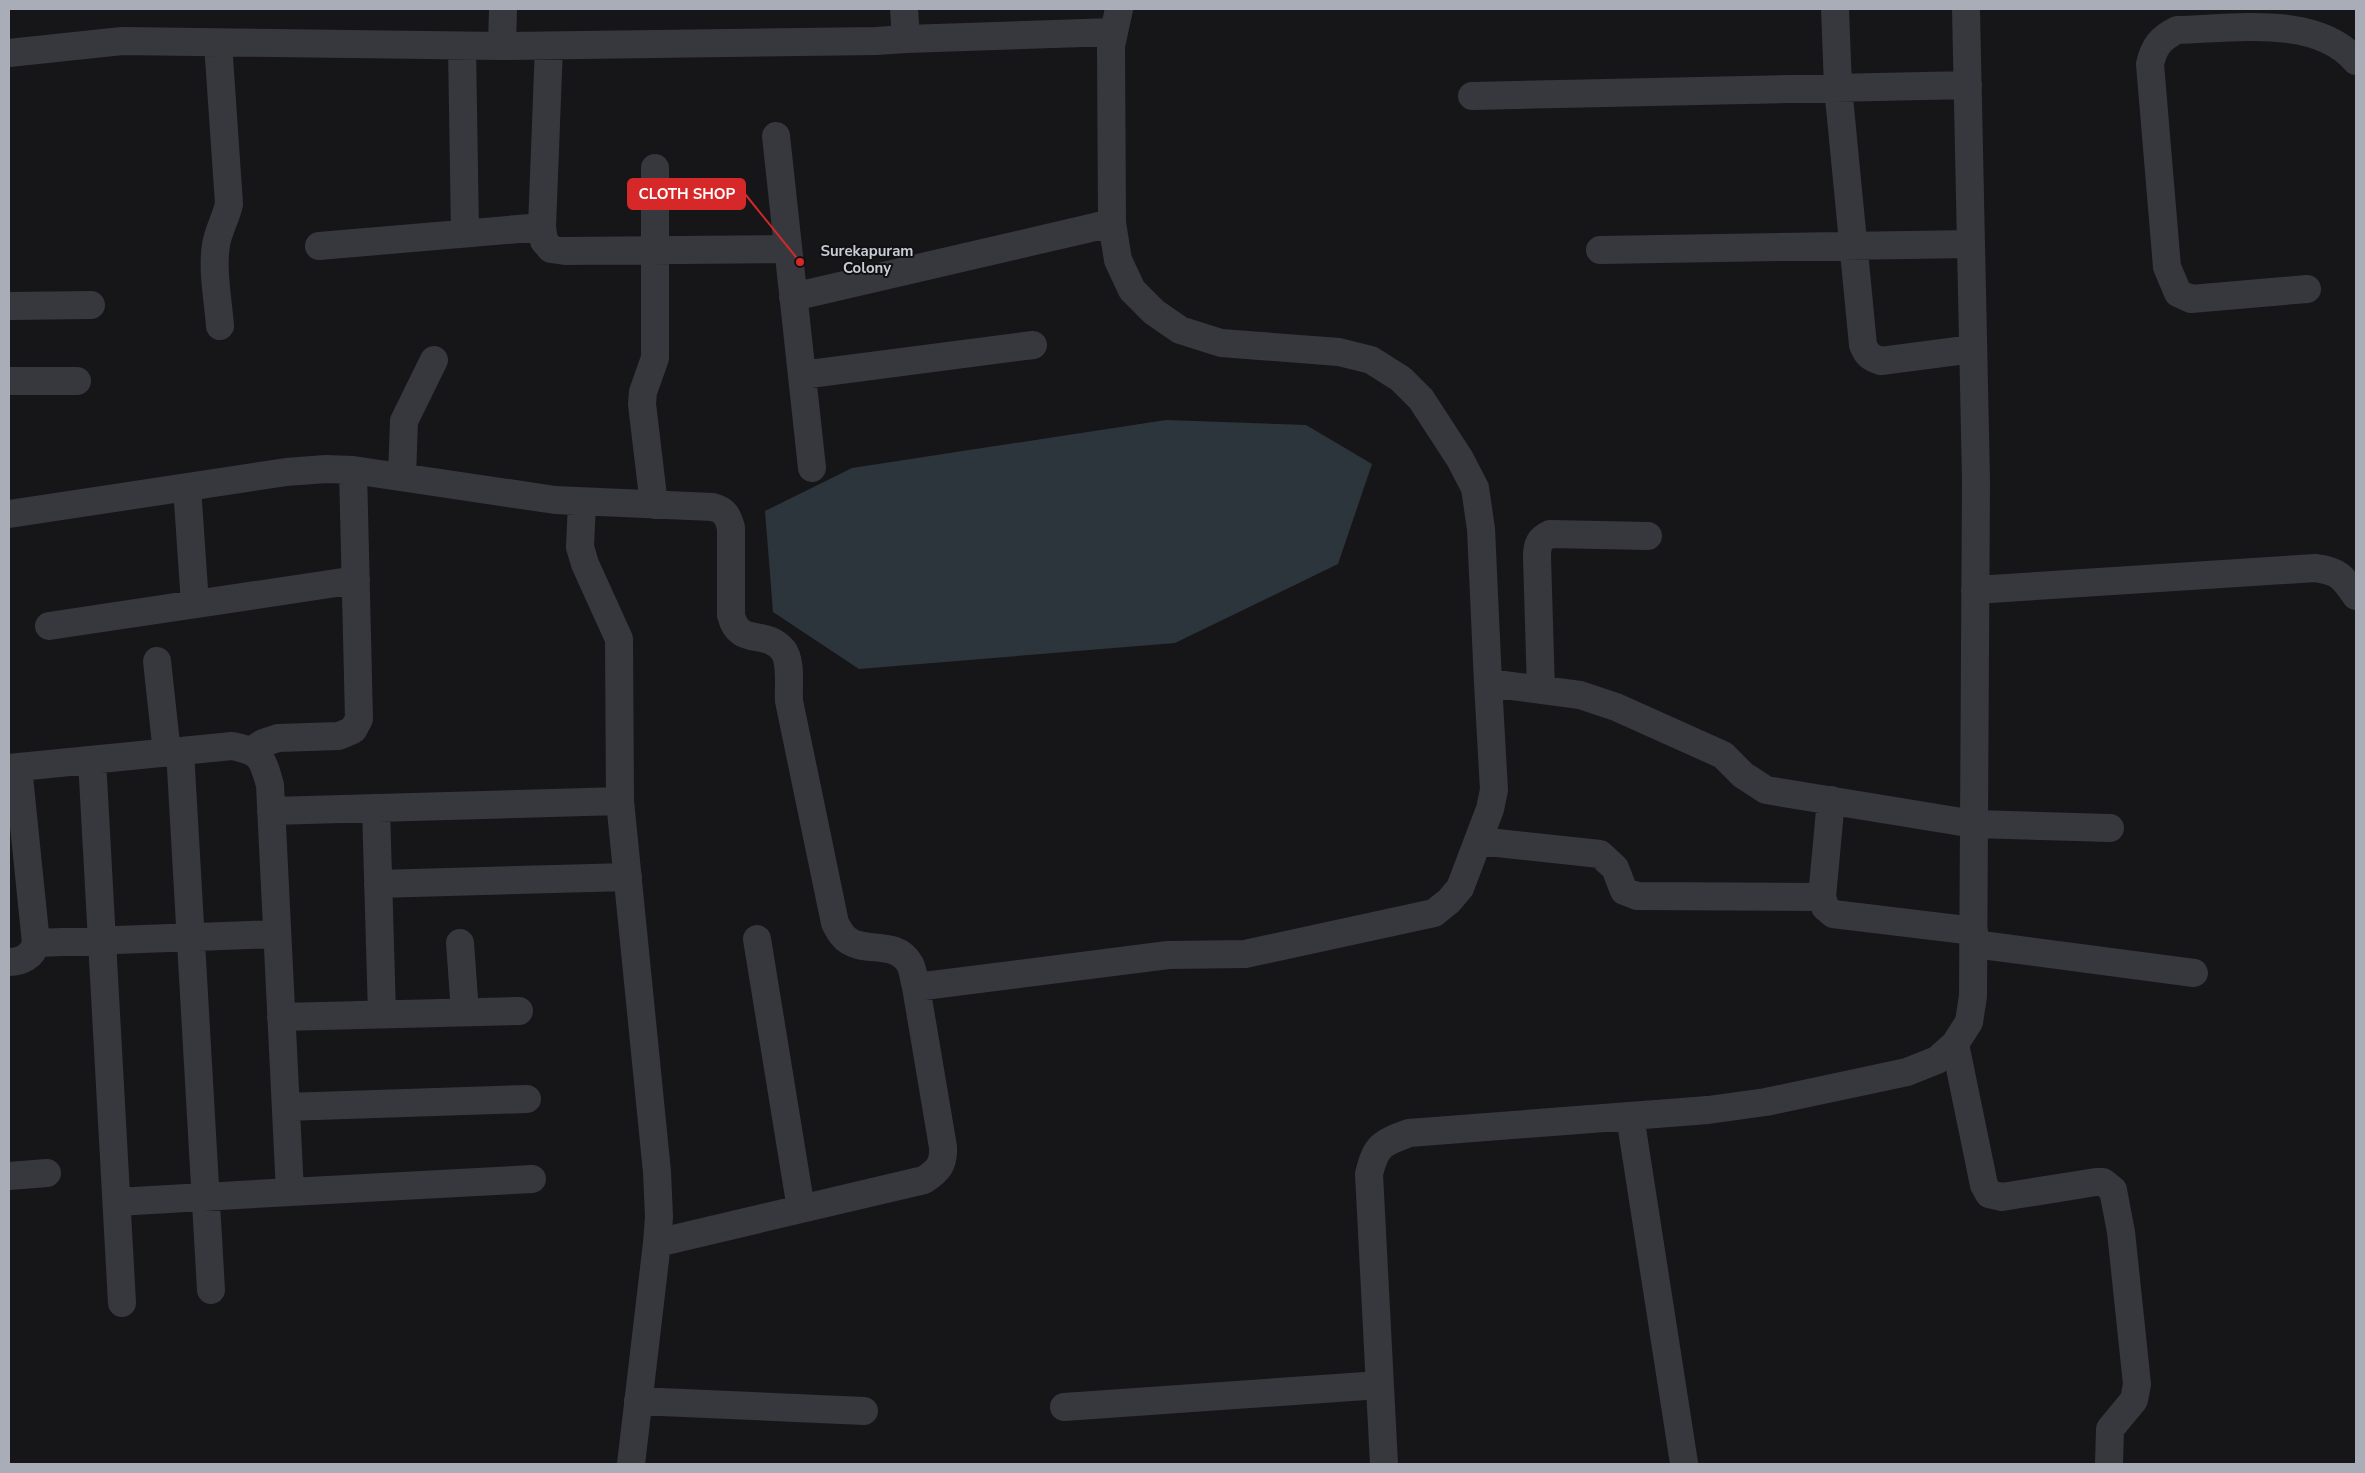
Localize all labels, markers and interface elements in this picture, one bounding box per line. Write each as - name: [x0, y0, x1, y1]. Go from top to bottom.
- callout: CLOTH SHOP: [628, 179, 745, 209]
- text: CLOTH SHOP: [639, 184, 736, 204]
- district label: Surekapuram Colony: [820, 241, 914, 278]

